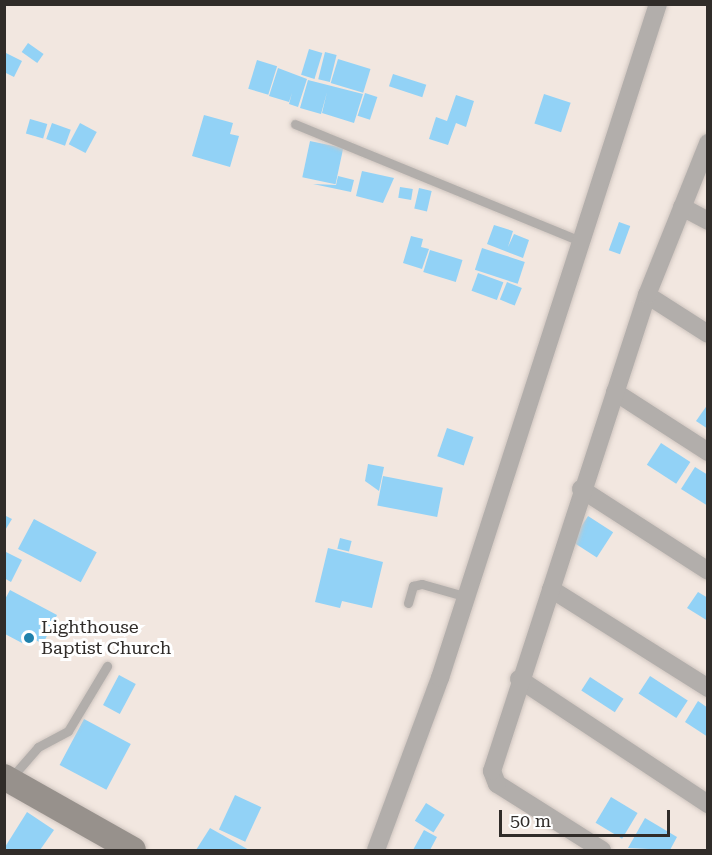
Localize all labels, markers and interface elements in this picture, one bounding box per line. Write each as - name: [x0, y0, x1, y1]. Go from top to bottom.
- place label: Lighthouse Baptist Church: [41, 617, 171, 660]
- marker: Lighthouse Baptist Church: [22, 631, 36, 645]
- scale bar: [502, 798, 673, 836]
- text: 50 m: [510, 810, 551, 831]

